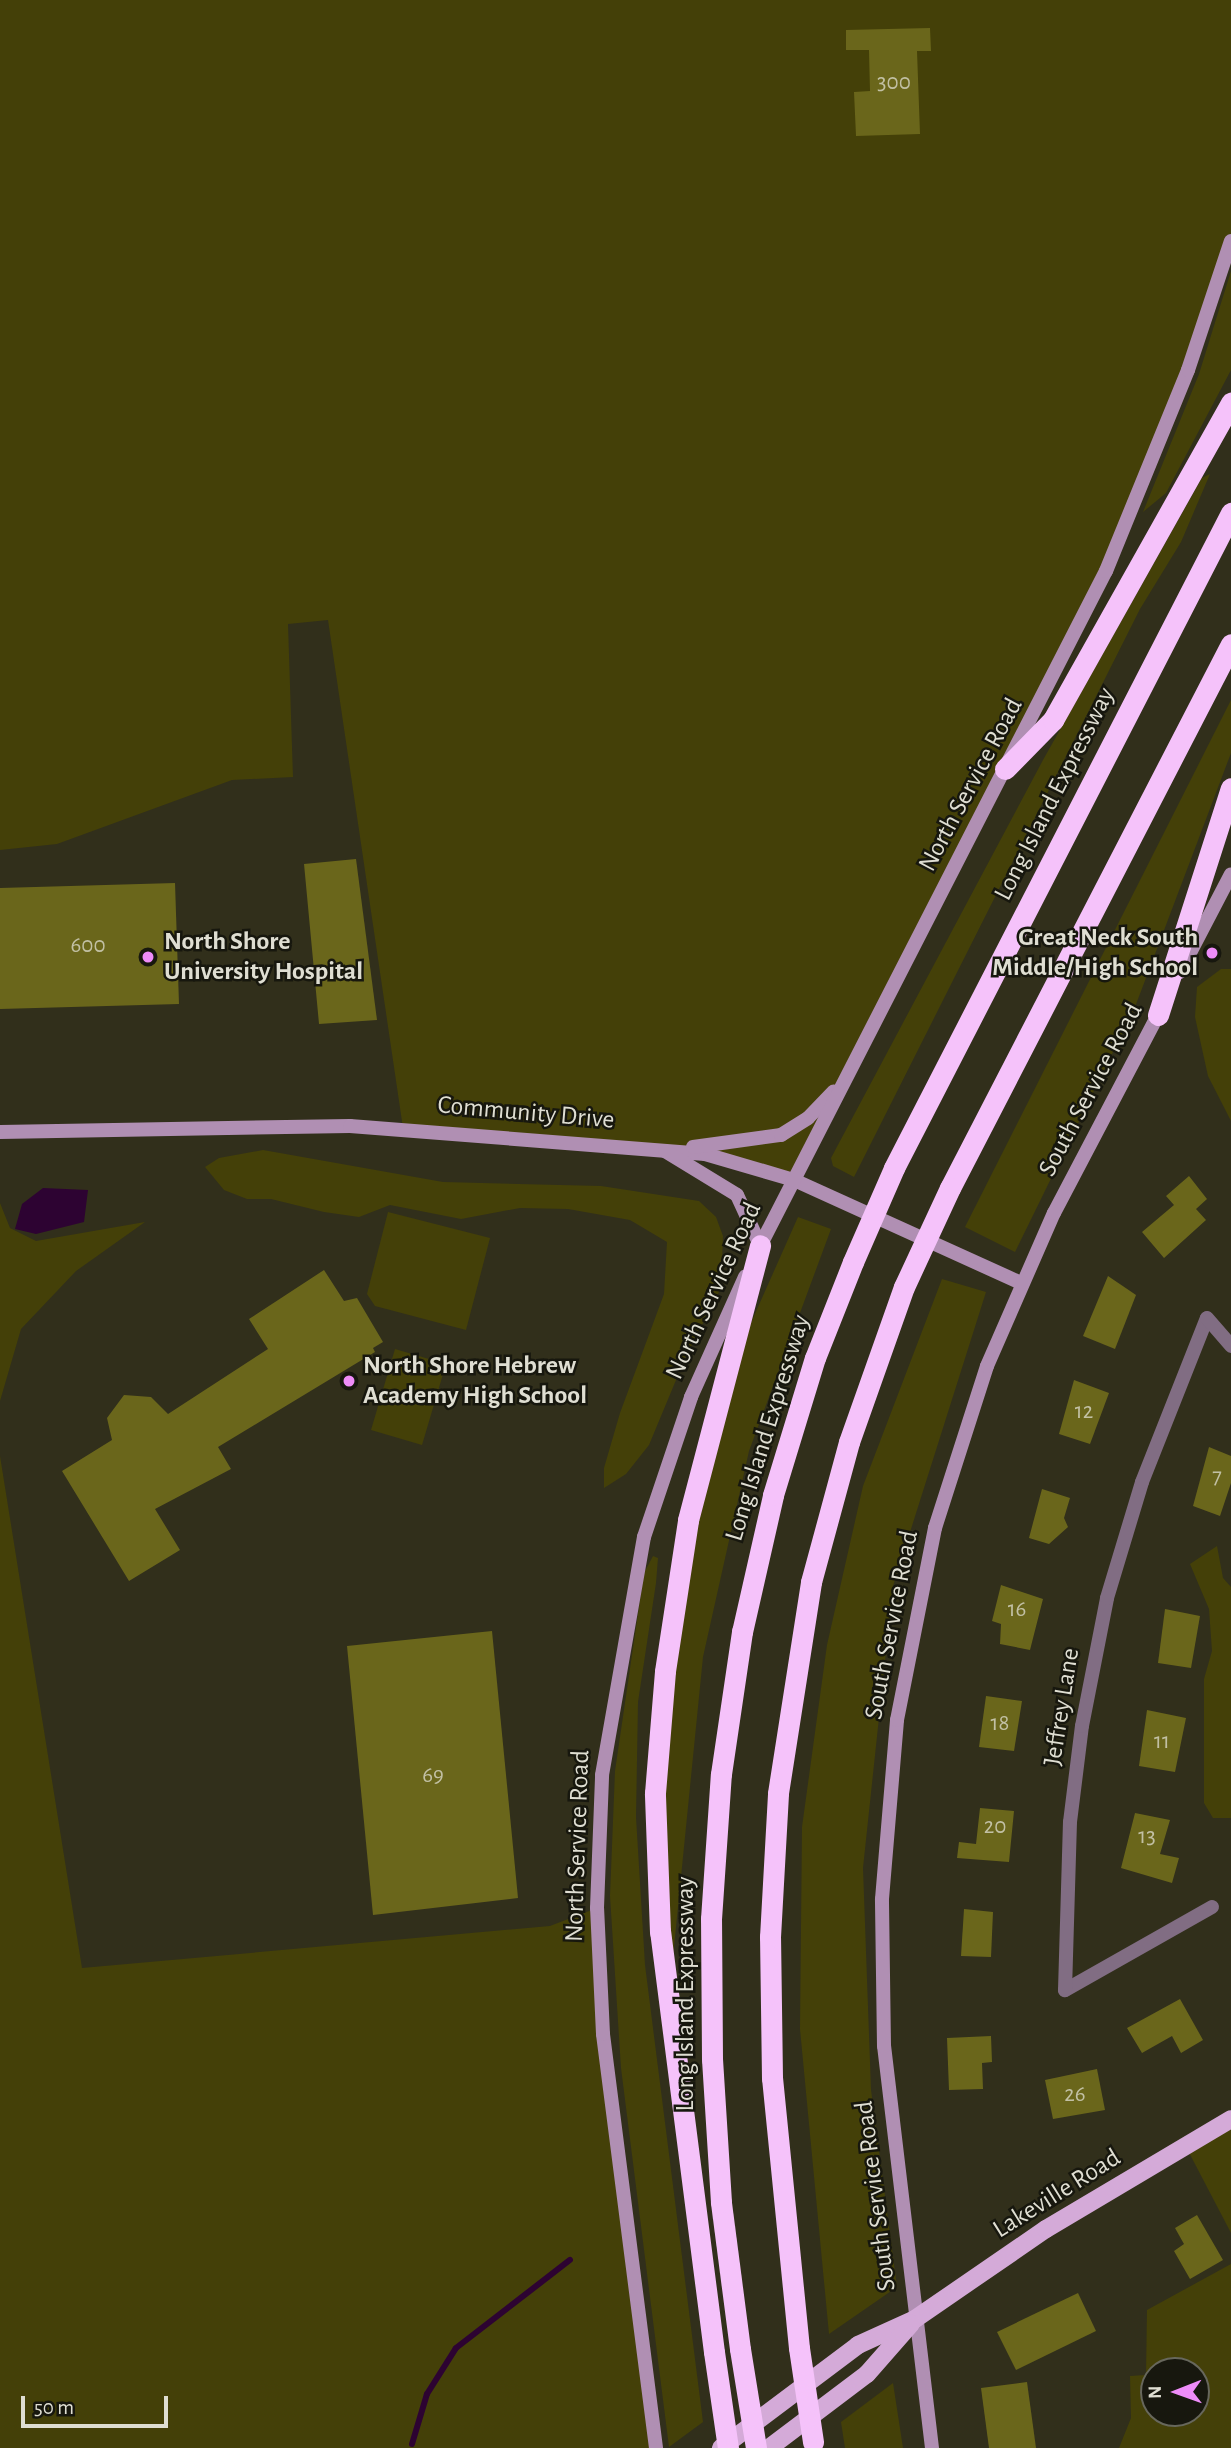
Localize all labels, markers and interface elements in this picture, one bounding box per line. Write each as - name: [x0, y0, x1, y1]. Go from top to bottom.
- house number: 300: [877, 69, 911, 97]
- street label: Long Island Expressway: [988, 682, 1122, 906]
- street label: North Service Road: [912, 693, 1030, 877]
- place label: Great Neck South Middle/High School: [992, 922, 1198, 984]
- place label: North Shore University Hospital: [164, 926, 363, 988]
- house number: 600: [70, 932, 106, 960]
- marker: Great Neck South Middle/High School: [1204, 945, 1220, 961]
- marker: North Shore University Hospital: [138, 947, 158, 967]
- street label: South Service Road: [1032, 998, 1150, 1182]
- street label: Community Drive: [436, 1090, 616, 1136]
- street label: North Service Road: [659, 1197, 769, 1385]
- street label: Long Island Expressway: [719, 1311, 817, 1545]
- place label: North Shore Hebrew Academy High School: [363, 1350, 587, 1412]
- marker: North Shore Hebrew Academy High School: [341, 1373, 357, 1389]
- house number: 12: [1075, 1398, 1093, 1426]
- house number: 7: [1212, 1463, 1222, 1491]
- street label: South Service Road: [858, 1528, 926, 1722]
- house number: 16: [1008, 1596, 1026, 1624]
- street label: Jeffrey Lane: [1037, 1646, 1087, 1768]
- house number: 18: [991, 1710, 1009, 1738]
- house number: 11: [1154, 1728, 1170, 1756]
- street label: North Service Road: [559, 1750, 597, 1942]
- house number: 69: [422, 1762, 444, 1790]
- house number: 20: [984, 1813, 1006, 1841]
- house number: 13: [1138, 1823, 1156, 1851]
- street label: Long Island Expressway: [670, 1876, 702, 2112]
- house number: 26: [1064, 2081, 1086, 2109]
- street label: South Service Road: [849, 2099, 903, 2293]
- street label: Lakeville Road: [988, 2143, 1126, 2245]
- north arrow: [1140, 2357, 1210, 2427]
- scale bar: [24, 2382, 172, 2426]
- text: N: [1146, 2386, 1165, 2399]
- text: 50 m: [34, 2397, 74, 2418]

